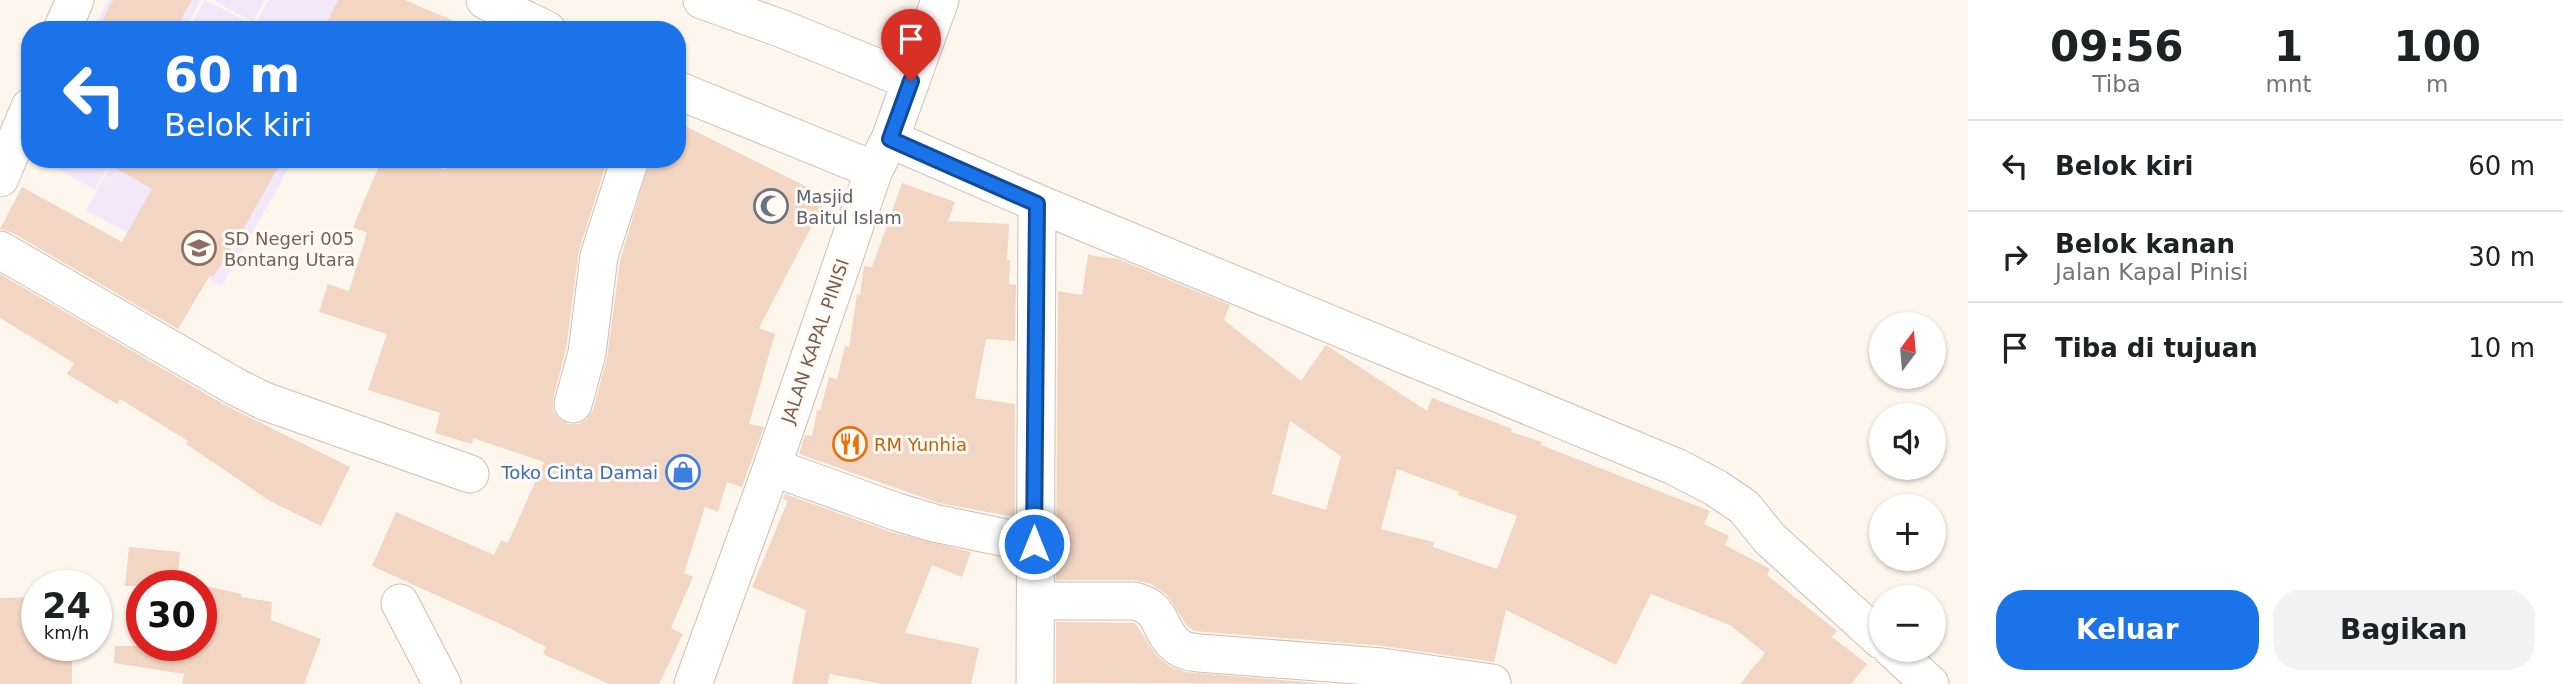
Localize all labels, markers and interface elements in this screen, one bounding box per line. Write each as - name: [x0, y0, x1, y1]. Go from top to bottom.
- pin: [881, 9, 941, 81]
- icon: arrive: [892, 20, 930, 58]
- text: 09:56: [2050, 22, 2184, 71]
- text: 1: [2274, 22, 2303, 71]
- text: 100: [2393, 22, 2481, 71]
- text: 60 m: [164, 47, 300, 104]
- icon: left: [49, 49, 140, 140]
- text: Tiba: [2093, 71, 2141, 97]
- text: mnt: [2266, 71, 2312, 97]
- text: m: [2426, 71, 2448, 97]
- text: Belok kiri: [164, 106, 312, 144]
- icon: left: [1996, 147, 2034, 185]
- text: Belok kiri: [2055, 151, 2194, 181]
- text: 60 m: [2468, 151, 2535, 181]
- place label: Masjid Baitul Islam: [796, 186, 902, 228]
- mosque icon: Masjid Baitul Islam: [752, 187, 790, 225]
- place label: SD Negeri 005 Bontang Utara: [224, 228, 355, 270]
- school or university icon: SD Negeri 005 Bontang Utara: [180, 229, 218, 267]
- text: Belok kanan: [2055, 229, 2235, 259]
- icon: right: [1996, 238, 2034, 276]
- text: 30 m: [2468, 242, 2535, 272]
- street label: JALAN KAPAL PINISI: [777, 256, 853, 427]
- text: Jalan Kapal Pinisi: [2055, 259, 2249, 285]
- north arrow: [1869, 312, 1946, 388]
- map controls: [1869, 312, 1946, 662]
- icon: arrive: [1996, 329, 2034, 367]
- text: Tiba di tujuan: [2055, 333, 2258, 363]
- text: 10 m: [2468, 333, 2535, 363]
- button: sound: [1869, 403, 1946, 480]
- restaurant icon: RM Yunhia: [831, 425, 869, 463]
- place label: RM Yunhia: [874, 434, 967, 455]
- shop icon: Toko Cinta Damai: [664, 453, 702, 491]
- place label: Toko Cinta Damai: [500, 462, 658, 483]
- button: +: [1869, 494, 1946, 571]
- position arrow: [997, 507, 1071, 581]
- speed limit sign: 30: [126, 570, 217, 661]
- button: −: [1869, 585, 1946, 662]
- text: 24: [42, 586, 91, 626]
- button: Keluar: [1996, 590, 2259, 670]
- button: Bagikan: [2273, 590, 2535, 670]
- text: km/h: [44, 622, 89, 643]

